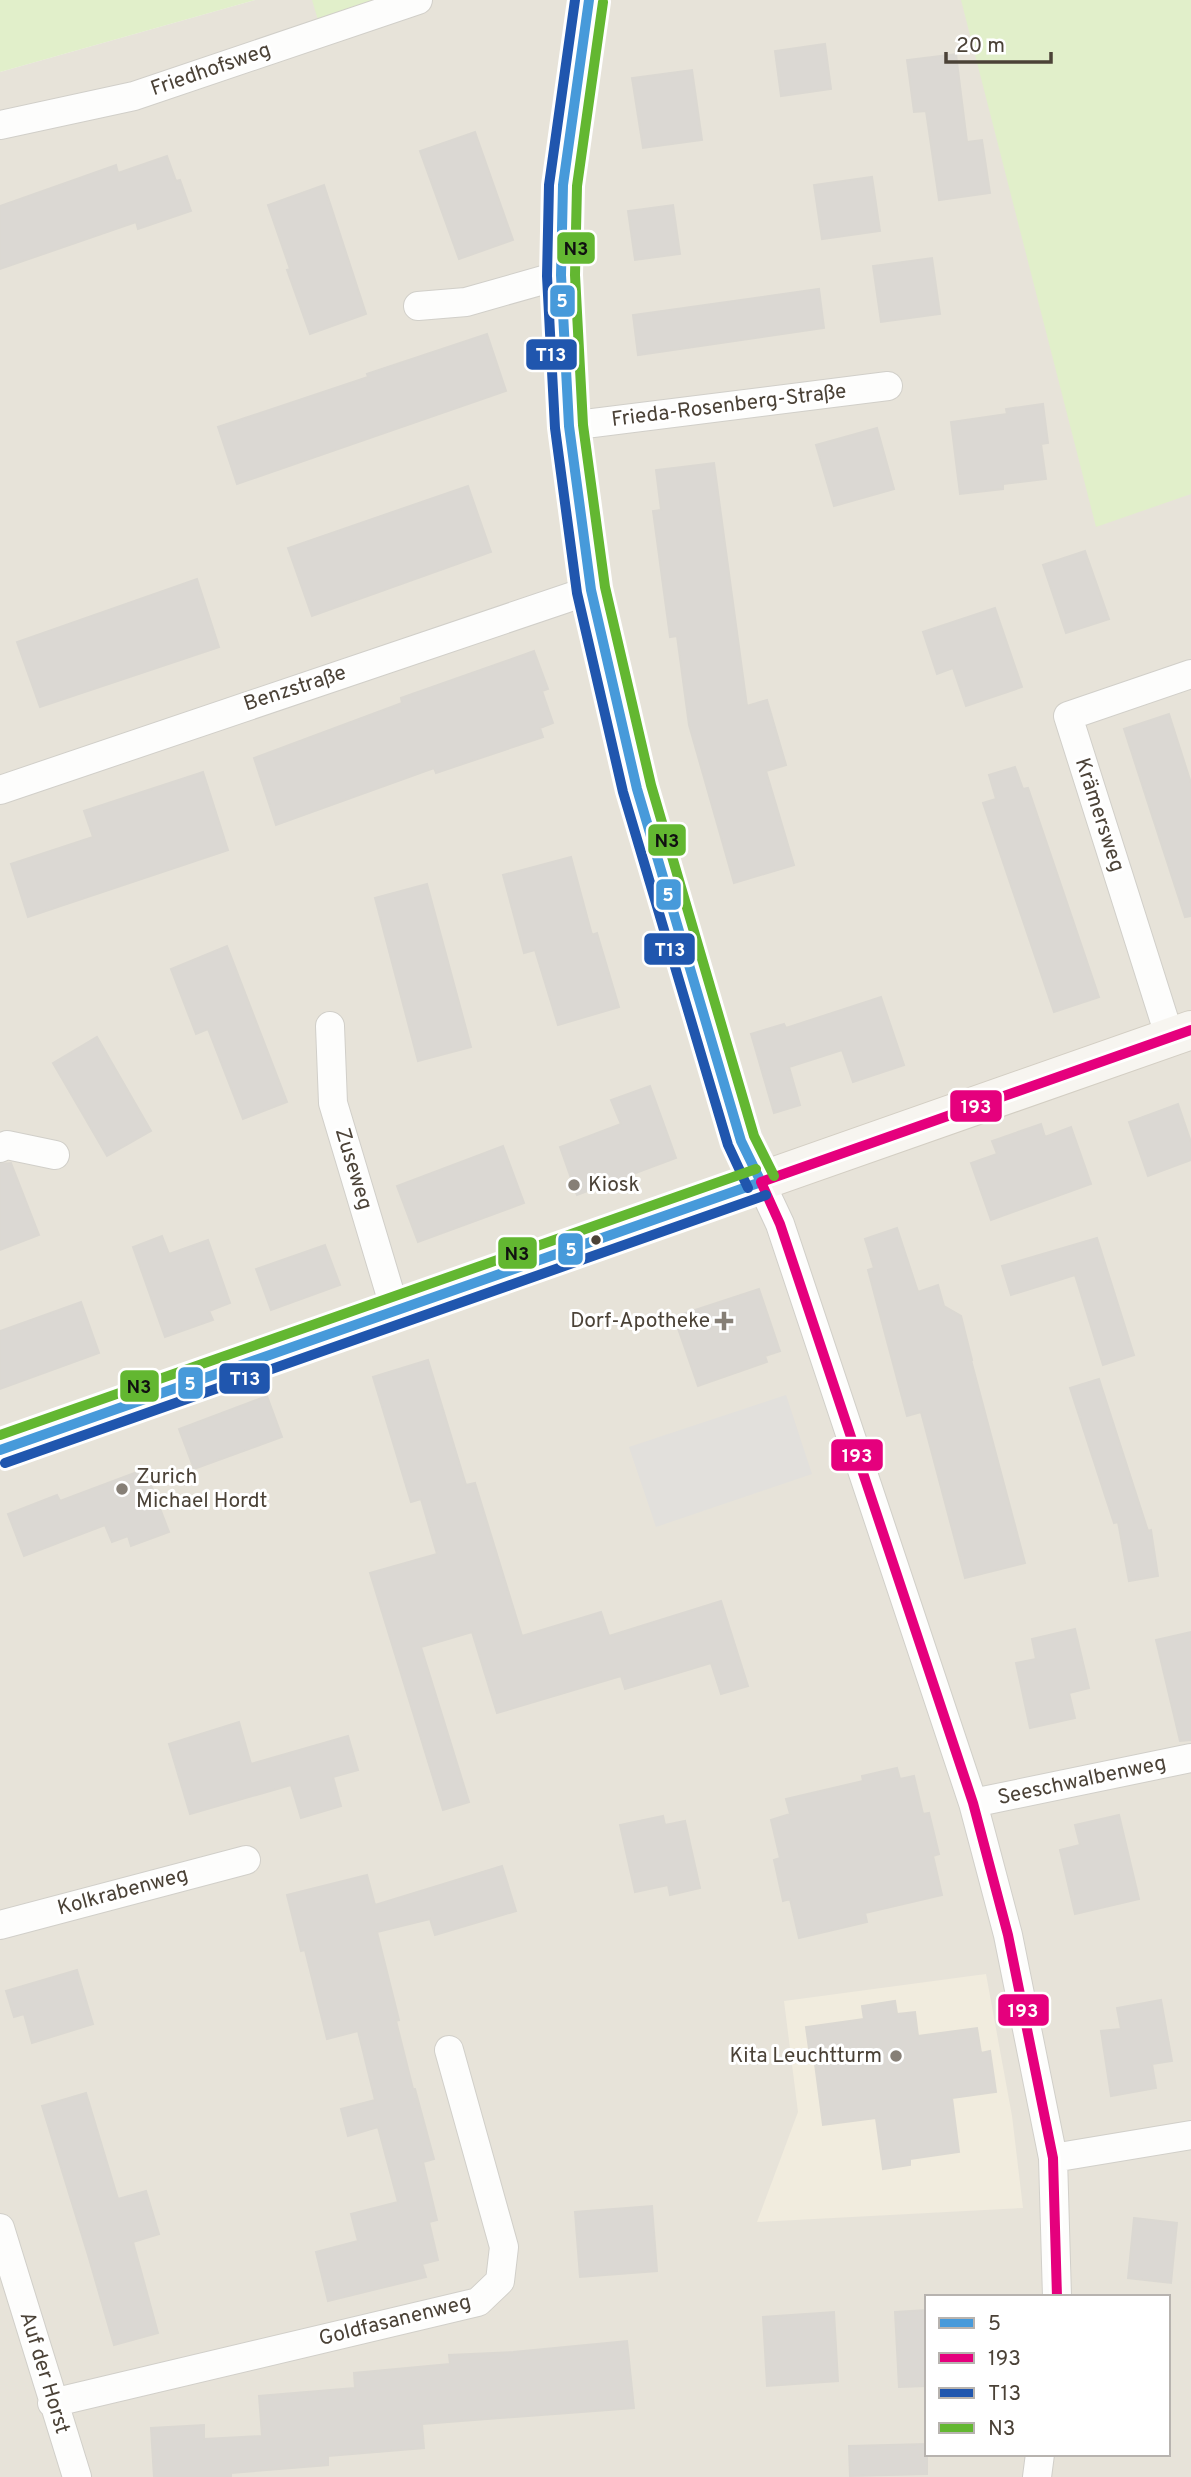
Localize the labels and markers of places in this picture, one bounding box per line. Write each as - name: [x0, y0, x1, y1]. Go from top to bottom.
- place label: Kiosk: [588, 1172, 640, 1199]
- marker: Kiosk: [566, 1177, 582, 1193]
- unlabelled marker: [589, 1233, 603, 1247]
- place label: Dorf-Apotheke: [570, 1308, 710, 1335]
- marker: Dorf-Apotheke: [716, 1313, 732, 1329]
- place label: Zurich Michael Hordt: [136, 1464, 267, 1515]
- marker: Zurich Michael Hordt: [114, 1481, 130, 1497]
- place label: Kita Leuchtturm: [729, 2043, 882, 2070]
- marker: Kita Leuchtturm: [888, 2048, 904, 2064]

